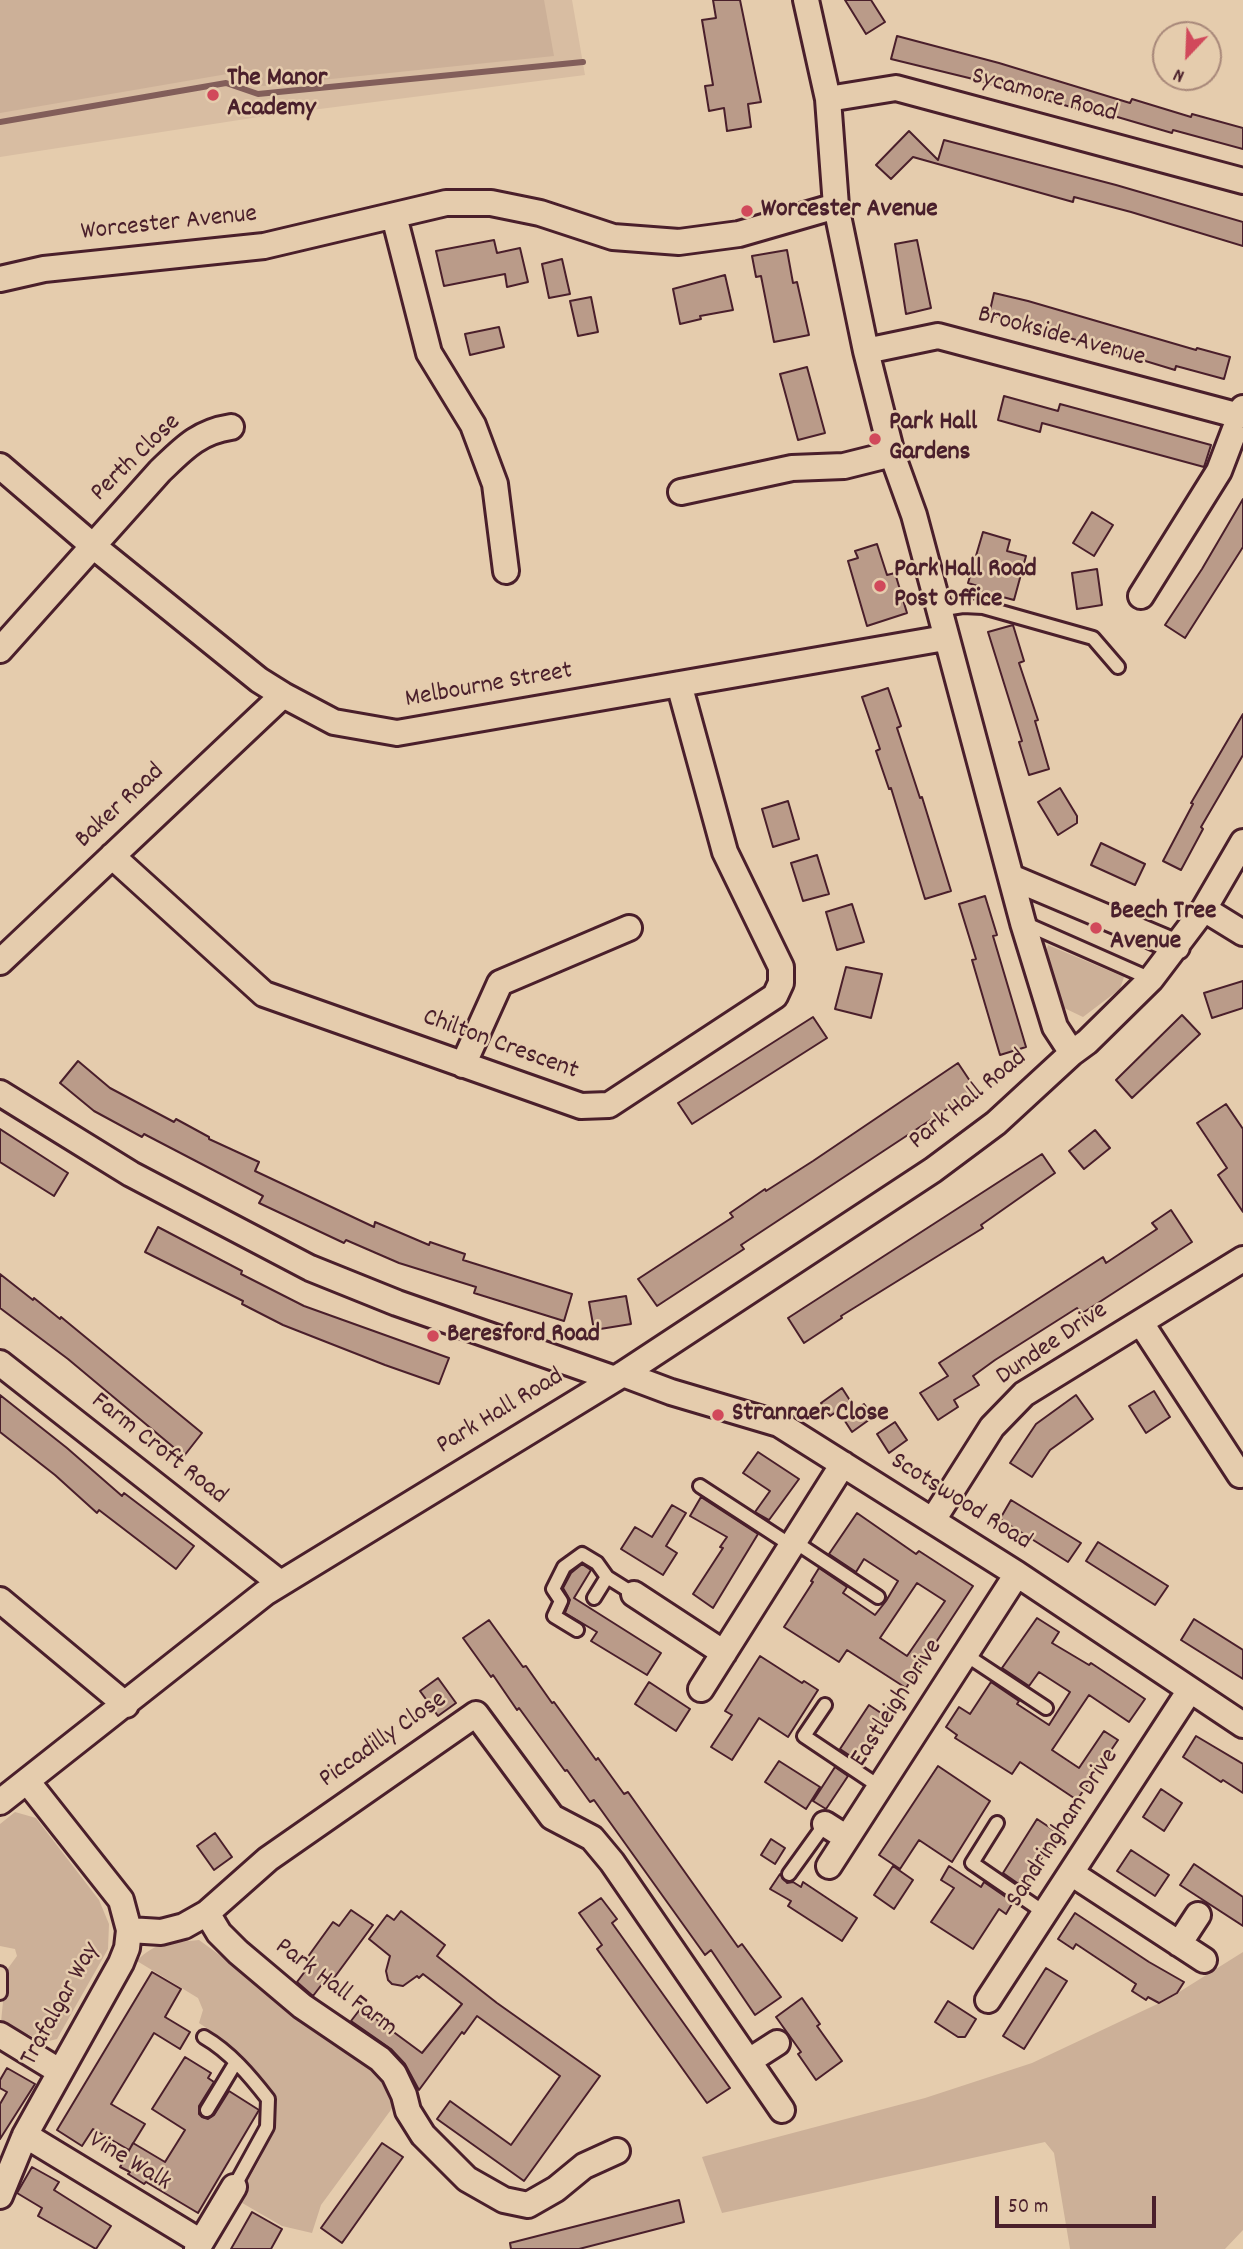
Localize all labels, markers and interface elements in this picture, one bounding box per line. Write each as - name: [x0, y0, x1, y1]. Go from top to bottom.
- north arrow: [1152, 21, 1222, 91]
- text: N: [1170, 60, 1189, 88]
- street label: Sycamore Road: [968, 63, 1120, 131]
- place label: The Manor Academy: [227, 64, 327, 126]
- marker: The Manor Academy: [205, 87, 221, 103]
- place label: Worcester Avenue: [761, 195, 938, 227]
- street label: Worcester Avenue: [79, 200, 259, 250]
- marker: Worcester Avenue: [739, 203, 755, 219]
- street label: Brookside Avenue: [974, 301, 1148, 375]
- street label: Perth Close: [85, 408, 189, 510]
- place label: Park Hall Gardens: [889, 408, 977, 470]
- marker: Park Hall Gardens: [867, 431, 883, 447]
- place label: Park Hall Road Post Office: [894, 555, 1037, 616]
- marker: Park Hall Road Post Office: [872, 578, 888, 594]
- street label: Melbourne Street: [403, 657, 575, 717]
- street label: Baker Road: [70, 758, 172, 856]
- place label: Beech Tree Avenue: [1110, 897, 1216, 958]
- marker: Beech Tree Avenue: [1088, 920, 1104, 936]
- street label: Chilton Crescent: [418, 1003, 582, 1089]
- street label: Park Hall Road: [904, 1044, 1034, 1158]
- street label: Dundee Drive: [991, 1296, 1115, 1394]
- place label: Beresford Road: [447, 1320, 600, 1352]
- marker: Beresford Road: [425, 1328, 441, 1344]
- street label: Park Hall Road: [432, 1363, 570, 1463]
- street label: Farm Croft Road: [84, 1387, 232, 1513]
- place label: Stranraer Close: [732, 1399, 889, 1431]
- marker: Stranraer Close: [710, 1407, 726, 1423]
- street label: Scotswood Road: [884, 1447, 1036, 1559]
- street label: Eastleigh Drive: [845, 1634, 951, 1774]
- street label: Piccadilly Close: [314, 1686, 454, 1796]
- street label: Sandringham Drive: [1001, 1743, 1127, 1915]
- street label: Park Hall Farm: [268, 1933, 402, 2045]
- street label: Trafalgar Way: [15, 1938, 109, 2072]
- street label: Vine Walk: [82, 2126, 176, 2200]
- scale bar: [998, 2182, 1159, 2226]
- text: 50 m: [1008, 2193, 1048, 2223]

